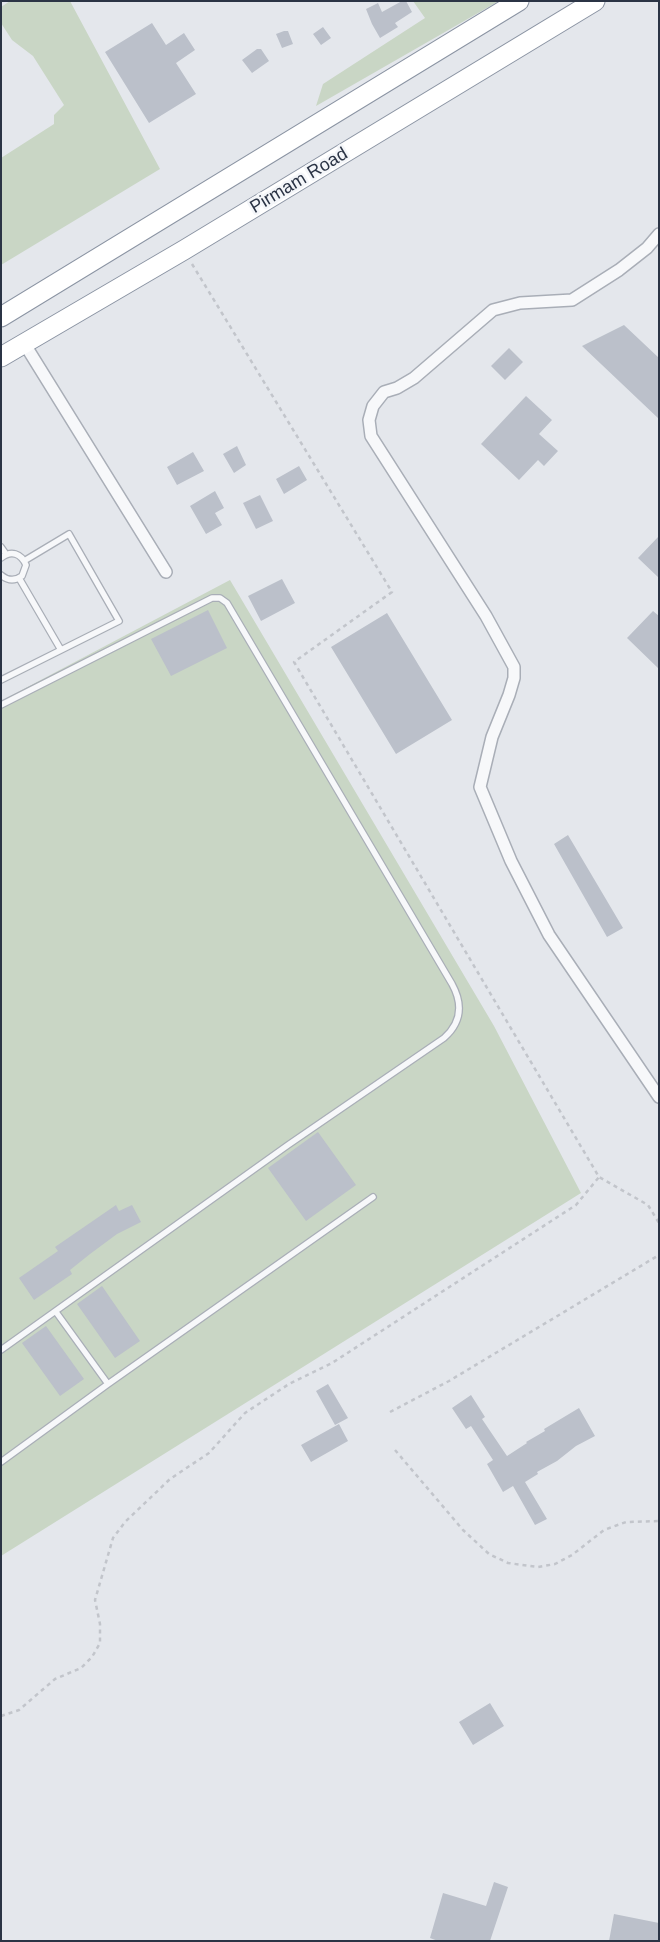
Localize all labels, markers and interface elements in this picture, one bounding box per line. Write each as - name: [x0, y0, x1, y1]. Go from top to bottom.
- street label: Pirmam Road: [246, 143, 352, 219]

